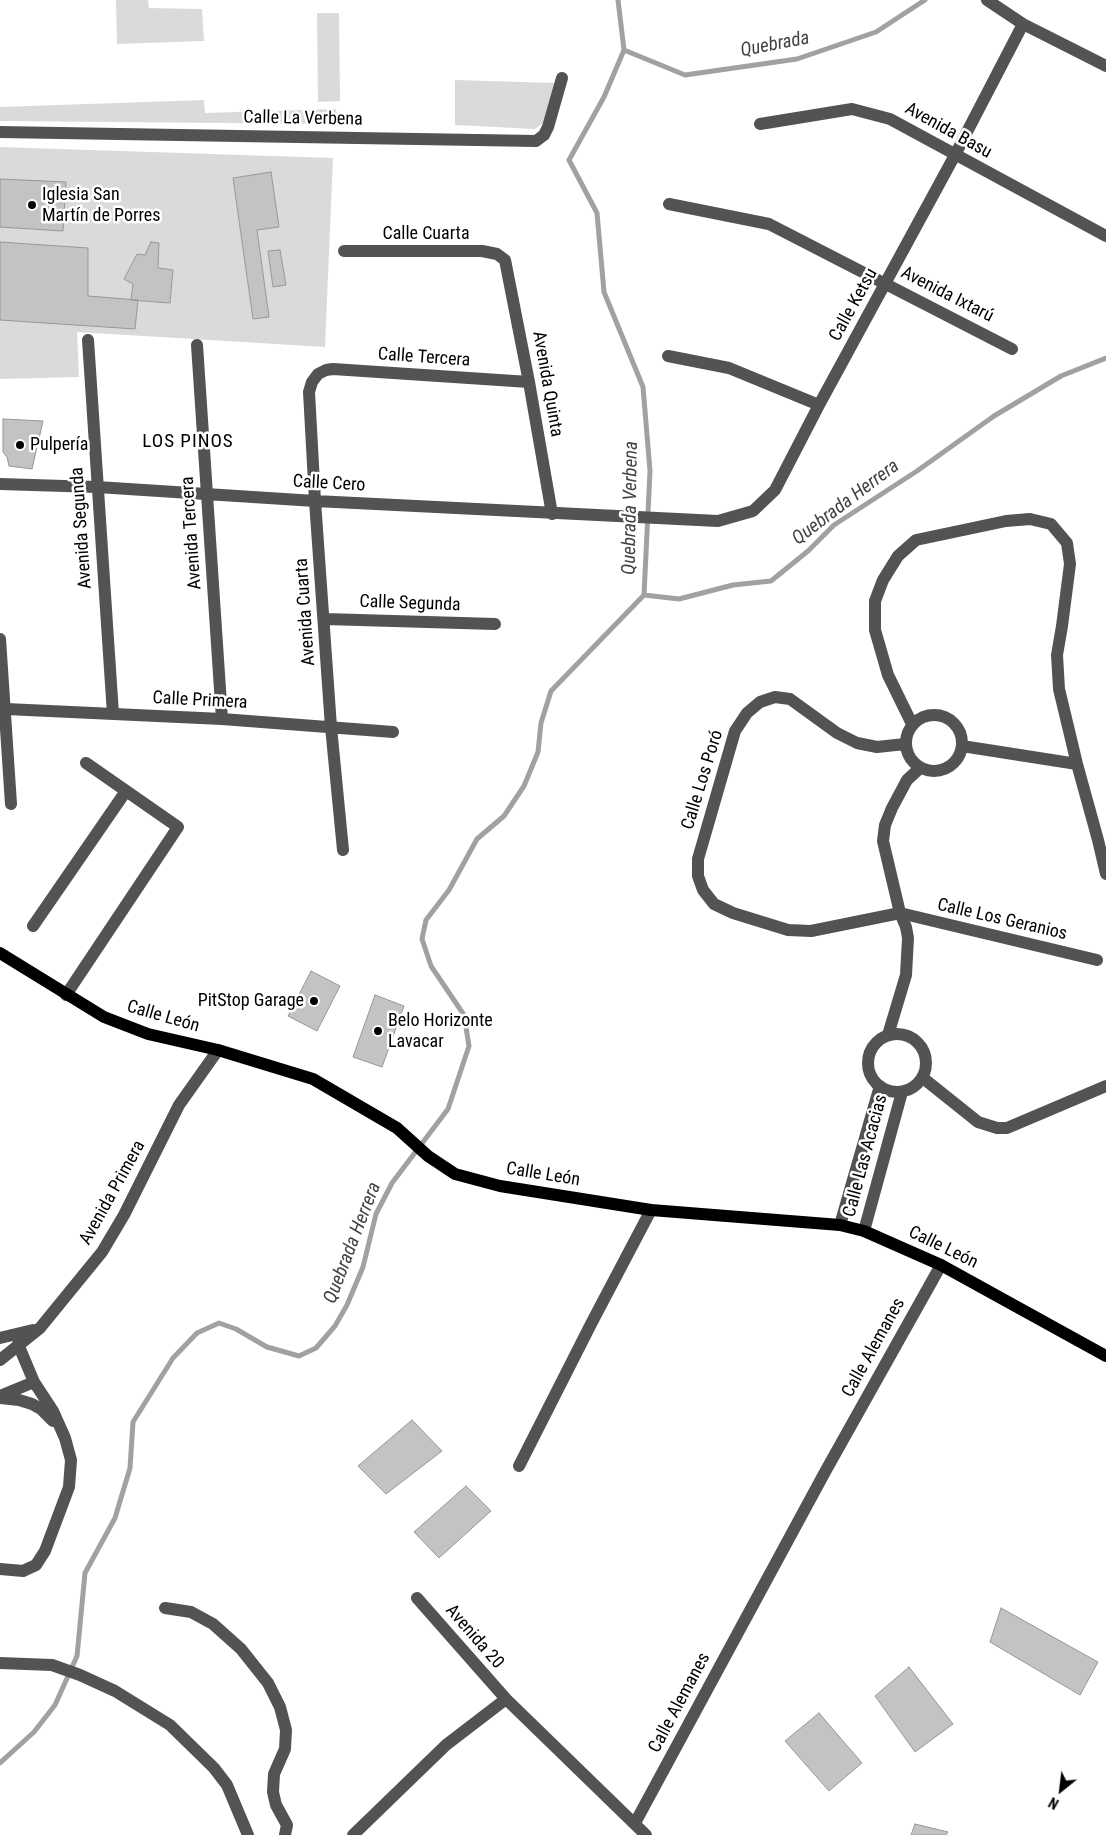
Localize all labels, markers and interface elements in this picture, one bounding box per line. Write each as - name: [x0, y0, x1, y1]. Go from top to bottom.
- water label: Quebrada: [739, 27, 811, 63]
- street label: Avenida Basu: [901, 98, 995, 164]
- street label: Calle La Verbena: [243, 107, 363, 131]
- place label: Iglesia San Martín de Porres: [42, 184, 160, 226]
- marker: Iglesia San Martín de Porres: [26, 199, 38, 211]
- street label: Calle Cuarta: [382, 223, 470, 245]
- street label: Avenida Ixtarú: [897, 262, 997, 328]
- street label: Calle Ketsu: [825, 265, 883, 345]
- street label: Avenida Quinta: [527, 330, 567, 438]
- street label: Calle Tercera: [377, 344, 471, 372]
- district label: LOS PINOS: [141, 431, 235, 453]
- place label: Pulpería: [30, 434, 88, 456]
- marker: Pulpería: [14, 439, 26, 451]
- water label: Quebrada Verbena: [618, 441, 644, 575]
- water label: Quebrada Herrera: [788, 455, 904, 551]
- street label: Avenida Segunda: [67, 466, 97, 590]
- street label: Calle Cero: [292, 471, 366, 497]
- street label: Avenida Tercera: [177, 476, 207, 590]
- street label: Avenida Cuarta: [291, 557, 321, 667]
- street label: Calle Segunda: [359, 591, 461, 617]
- street label: Calle Primera: [152, 688, 248, 714]
- street label: Calle Los Poró: [678, 728, 728, 832]
- street label: Calle Los Geranios: [935, 895, 1069, 945]
- place label: PitStop Garage: [198, 990, 304, 1012]
- marker: PitStop Garage: [308, 995, 320, 1007]
- street label: Calle León: [124, 996, 202, 1038]
- place label: Belo Horizonte Lavacar: [388, 1010, 493, 1052]
- marker: Belo Horizonte Lavacar: [372, 1025, 384, 1037]
- street label: Calle Las Acacias: [839, 1092, 893, 1220]
- street label: Avenida Primera: [75, 1137, 151, 1249]
- street label: Calle León: [505, 1159, 581, 1191]
- water label: Quebrada Herrera: [319, 1179, 387, 1307]
- street label: Calle León: [905, 1222, 981, 1274]
- street label: Calle Alemanes: [838, 1295, 910, 1401]
- street label: Avenida 20: [440, 1600, 508, 1674]
- street label: Calle Alemanes: [645, 1649, 715, 1757]
- north arrow: [1036, 1765, 1086, 1815]
- text: N: [1046, 1794, 1061, 1812]

